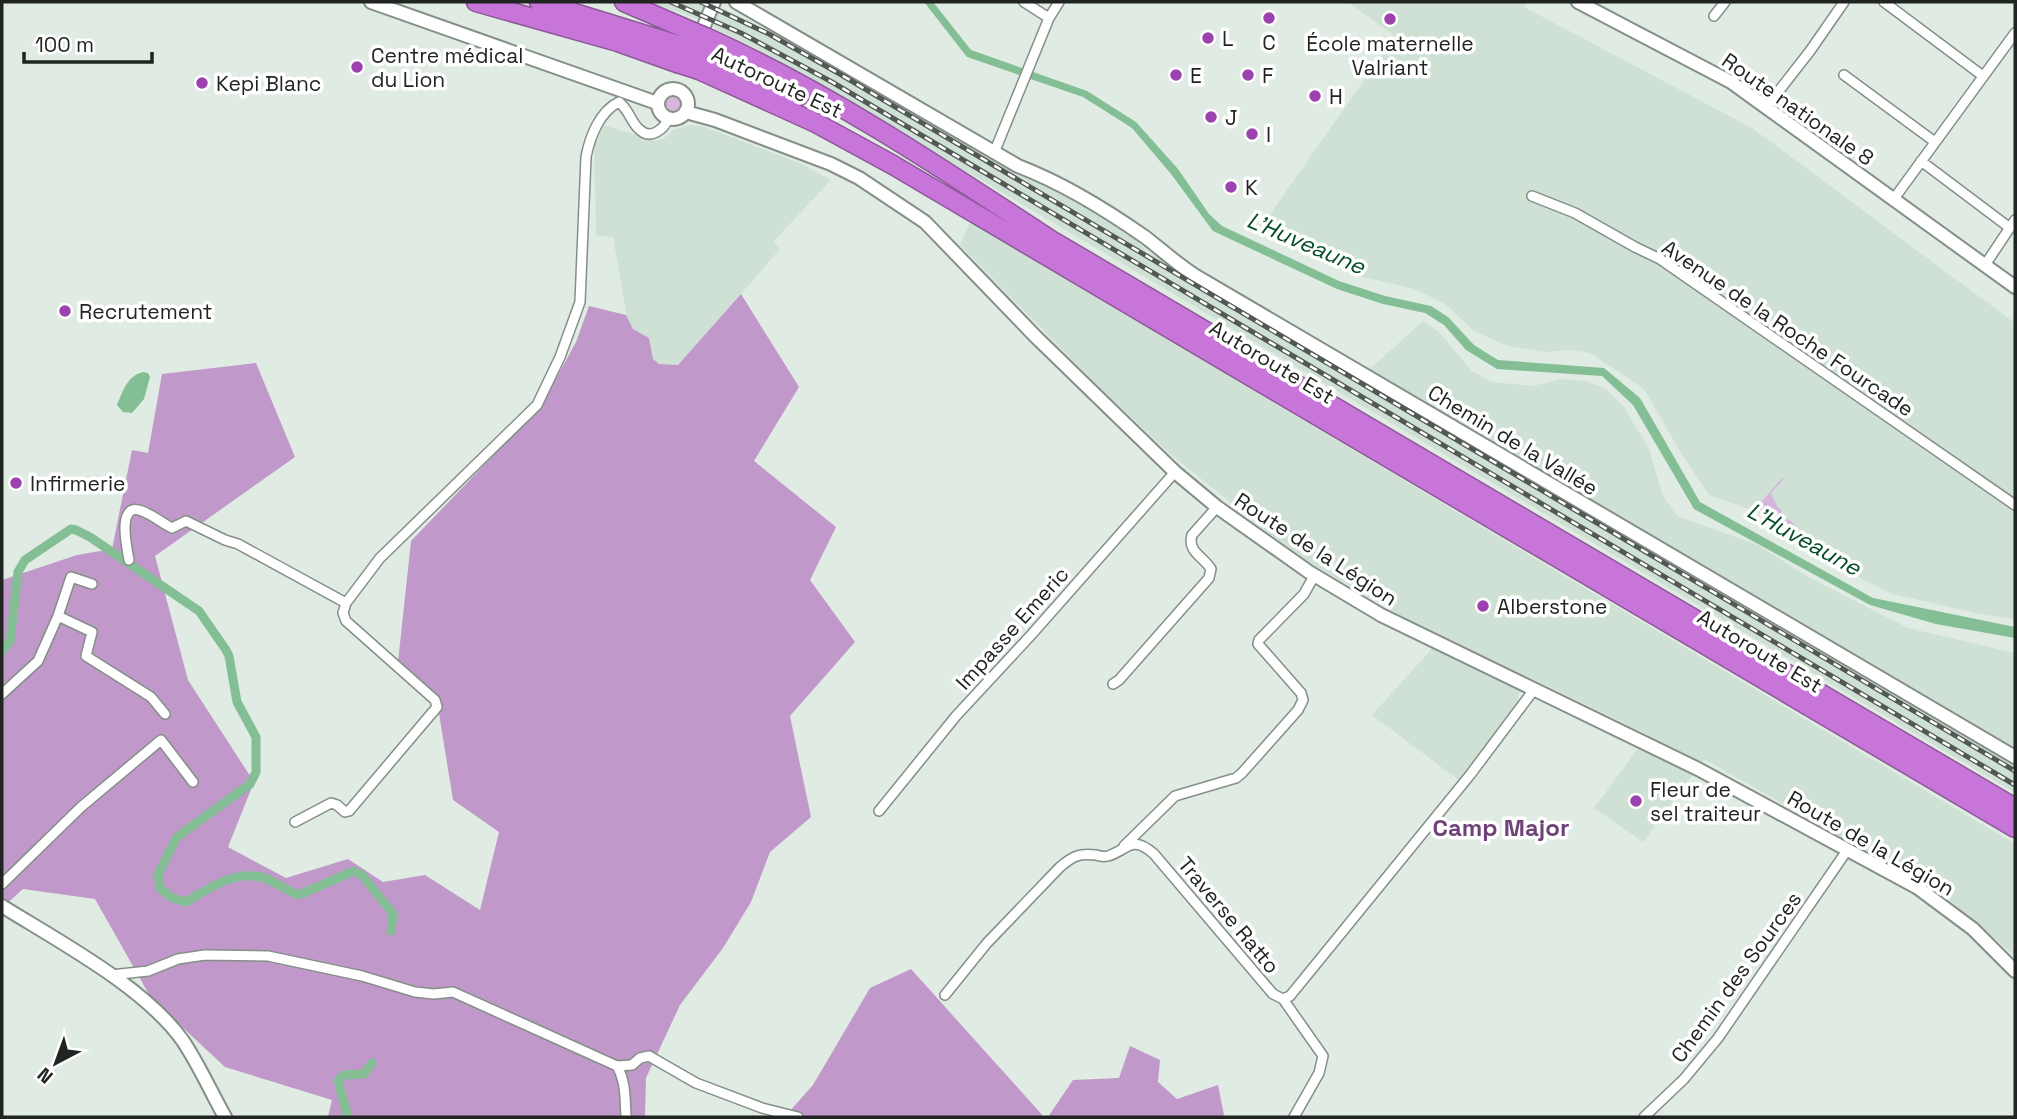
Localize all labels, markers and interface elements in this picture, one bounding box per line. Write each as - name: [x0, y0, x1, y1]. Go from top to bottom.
- marker: C: [1261, 10, 1277, 26]
- marker: École maternelle Valriant: [1382, 11, 1398, 27]
- scale bar: [24, 21, 152, 65]
- place label: L: [1222, 25, 1233, 52]
- place label: C: [1262, 29, 1276, 56]
- marker: L: [1200, 30, 1216, 46]
- place label: École maternelle Valriant: [1306, 30, 1474, 81]
- text: 100 m: [35, 31, 94, 58]
- street label: Autoroute Est: [707, 40, 847, 124]
- place label: Centre médical du Lion: [371, 42, 523, 93]
- street label: Route nationale 8: [1717, 47, 1879, 171]
- marker: Centre médical du Lion: [349, 59, 365, 75]
- place label: E: [1190, 62, 1202, 89]
- place label: F: [1262, 62, 1273, 89]
- marker: E: [1168, 67, 1184, 83]
- marker: F: [1240, 67, 1256, 83]
- place label: Kepi Blanc: [216, 70, 321, 97]
- marker: Kepi Blanc: [194, 75, 210, 91]
- place label: H: [1329, 83, 1343, 110]
- marker: H: [1307, 88, 1323, 104]
- place label: J: [1225, 104, 1237, 131]
- marker: J: [1203, 109, 1219, 125]
- place label: I: [1266, 121, 1271, 148]
- marker: I: [1244, 126, 1260, 142]
- place label: K: [1245, 174, 1258, 201]
- marker: K: [1223, 179, 1239, 195]
- water label: L'Huveaune: [1242, 205, 1371, 282]
- street label: Avenue de la Roche Fourcade: [1657, 234, 1919, 422]
- place label: Recrutement: [79, 298, 212, 325]
- marker: Recrutement: [57, 303, 73, 319]
- street label: Autoroute Est: [1205, 314, 1339, 410]
- street label: Chemin de la Vallée: [1423, 379, 1603, 501]
- place label: Infirmerie: [30, 470, 126, 497]
- marker: Infirmerie: [8, 475, 24, 491]
- street label: Route de la Légion: [1230, 486, 1402, 612]
- water label: L'Huveaune: [1742, 495, 1867, 583]
- street label: Impasse Emeric: [950, 561, 1074, 695]
- place label: Alberstone: [1497, 593, 1607, 620]
- marker: Alberstone: [1475, 598, 1491, 614]
- street label: Autoroute Est: [1693, 603, 1827, 699]
- place label: Fleur de sel traiteur: [1650, 776, 1761, 827]
- street label: Route de la Légion: [1783, 784, 1959, 902]
- marker: Fleur de sel traiteur: [1628, 793, 1644, 809]
- district label: Camp Major: [1433, 812, 1569, 843]
- street label: Traverse Ratto: [1172, 851, 1286, 979]
- street label: Chemin des Sources: [1665, 886, 1807, 1068]
- north arrow: [21, 1028, 91, 1098]
- text: N: [32, 1062, 58, 1089]

